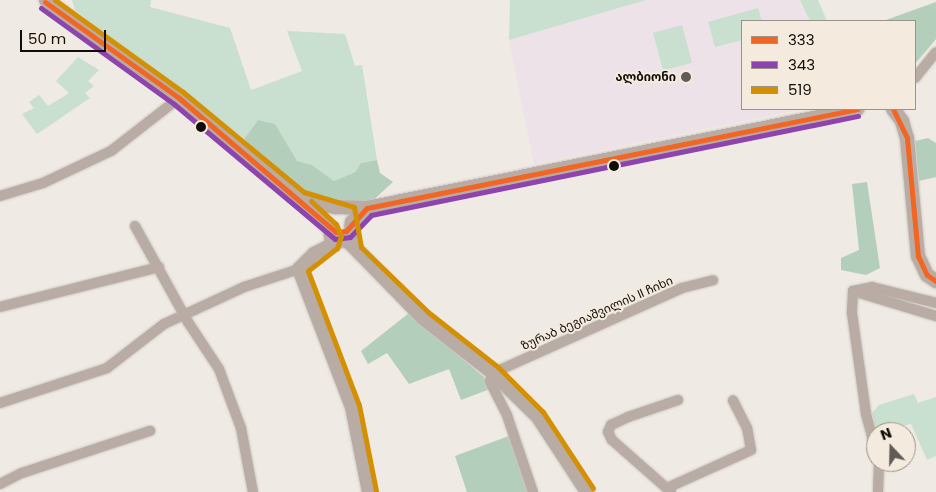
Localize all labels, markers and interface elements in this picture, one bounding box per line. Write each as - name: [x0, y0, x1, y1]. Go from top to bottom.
- scale bar: [22, 20, 109, 52]
- legend: [741, 20, 916, 110]
- text: 50 m: [28, 28, 66, 49]
- text: 333: [788, 29, 815, 50]
- text: 343: [788, 54, 815, 75]
- place label: ალბიონი: [615, 70, 676, 84]
- marker: ალბიონი: [680, 71, 692, 83]
- text: 519: [788, 79, 812, 100]
- unlabelled marker: [196, 122, 206, 132]
- unlabelled marker: [609, 161, 619, 171]
- street label: ზურაბ ბეგიაშვილის II ჩიხი: [519, 273, 675, 353]
- north arrow: [866, 422, 916, 472]
- text: N: [877, 423, 894, 445]

